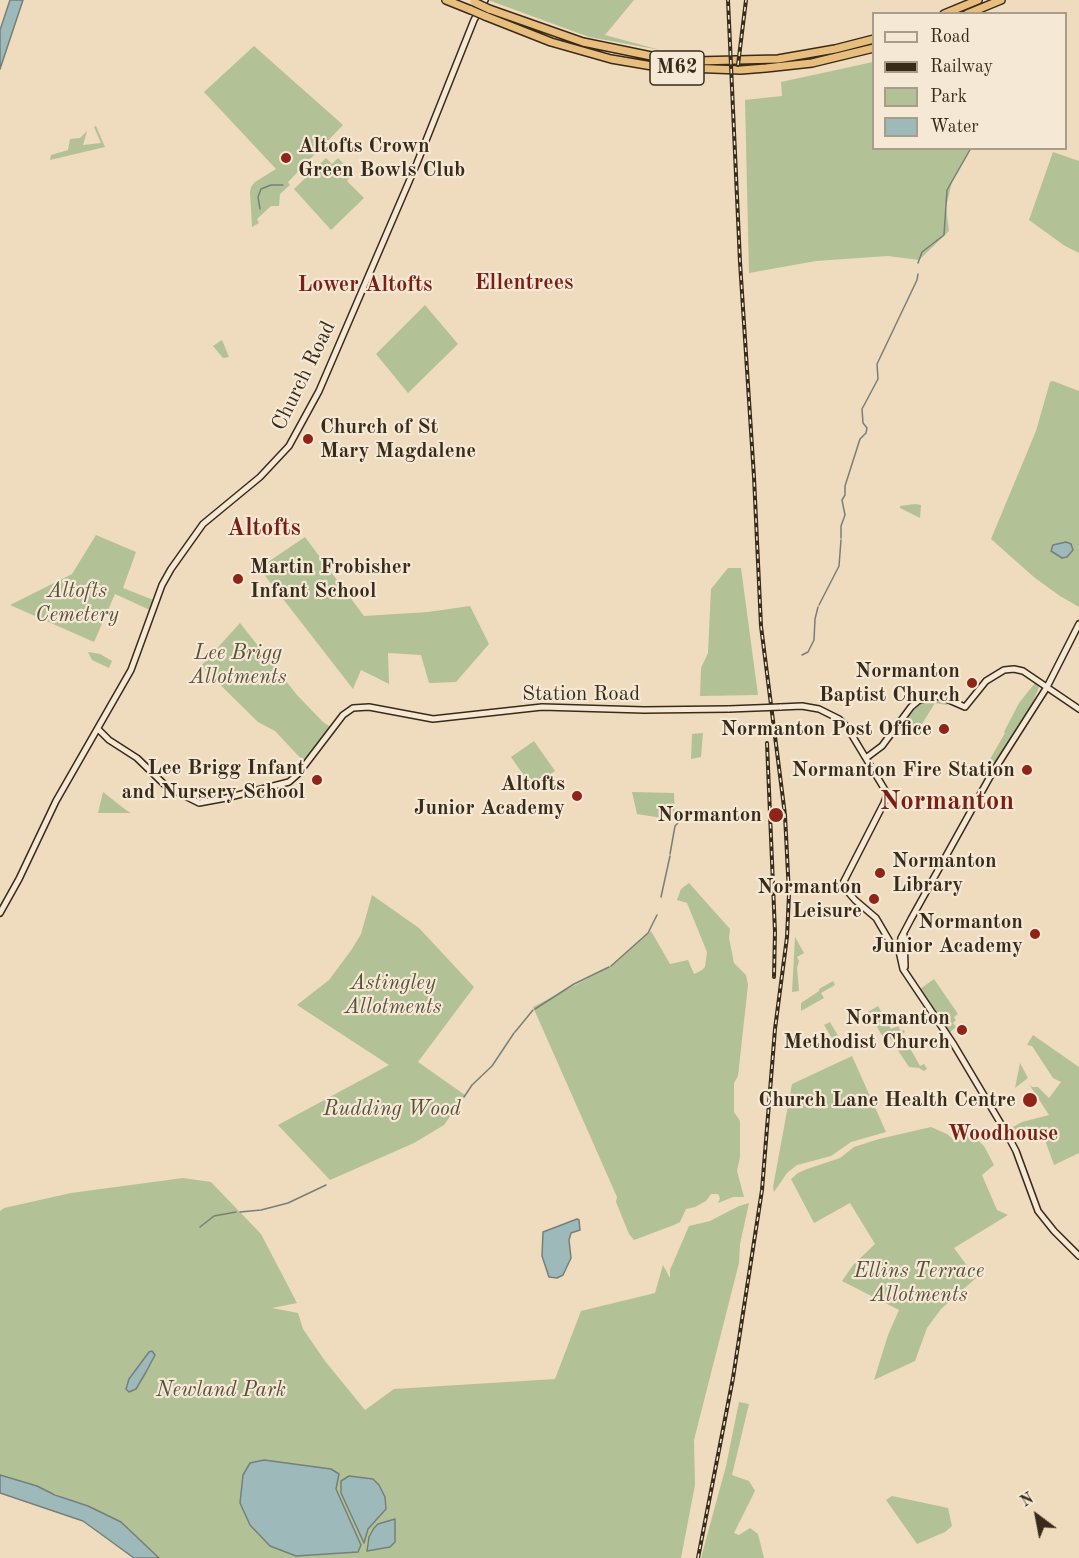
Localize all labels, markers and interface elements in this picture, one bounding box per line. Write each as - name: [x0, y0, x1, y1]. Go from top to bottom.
- legend: [872, 12, 1067, 150]
- text: Road: [930, 28, 970, 46]
- road number: M62: [650, 51, 704, 85]
- text: Railway: [930, 58, 993, 76]
- text: Park: [930, 88, 967, 106]
- text: Water: [930, 118, 979, 136]
- place label: Altofts Crown Green Bowls Club: [298, 133, 465, 183]
- marker: Altofts Crown Green Bowls Club: [279, 151, 293, 165]
- district label: Ellentrees: [474, 270, 574, 296]
- district label: Lower Altofts: [297, 272, 433, 298]
- street label: Church Road: [267, 317, 341, 435]
- place label: Church of St Mary Magdalene: [320, 414, 476, 464]
- marker: Church of St Mary Magdalene: [301, 432, 315, 446]
- district label: Altofts: [227, 515, 301, 543]
- place label: Martin Frobisher Infant School: [250, 554, 411, 604]
- marker: Martin Frobisher Infant School: [231, 572, 245, 586]
- park label: Altofts Cemetery: [35, 578, 119, 628]
- park label: Lee Brigg Allotments: [190, 640, 286, 690]
- place label: Normanton Baptist Church: [819, 658, 960, 708]
- marker: Normanton Baptist Church: [965, 676, 979, 690]
- street label: Station Road: [522, 681, 640, 707]
- place label: Normanton Post Office: [721, 716, 932, 742]
- marker: Normanton Post Office: [937, 722, 951, 736]
- place label: Lee Brigg Infant and Nursery School: [122, 755, 305, 805]
- place label: Normanton Fire Station: [792, 757, 1015, 783]
- marker: Normanton Fire Station: [1020, 763, 1034, 777]
- place label: Altofts Junior Academy: [414, 771, 565, 821]
- marker: Lee Brigg Infant and Nursery School: [310, 773, 324, 787]
- district label: Normanton: [880, 786, 1014, 818]
- marker: Altofts Junior Academy: [570, 789, 584, 803]
- place label: Normanton: [657, 802, 762, 828]
- marker: Normanton: [767, 806, 785, 824]
- place label: Normanton Library: [892, 848, 997, 898]
- marker: Normanton Library: [873, 866, 887, 880]
- place label: Normanton Leisure: [757, 874, 862, 924]
- marker: Normanton Leisure: [867, 892, 881, 906]
- place label: Normanton Junior Academy: [872, 909, 1023, 959]
- marker: Normanton Junior Academy: [1028, 927, 1042, 941]
- park label: Astingley Allotments: [345, 970, 441, 1020]
- place label: Normanton Methodist Church: [783, 1005, 950, 1055]
- marker: Normanton Methodist Church: [955, 1023, 969, 1037]
- place label: Church Lane Health Centre: [758, 1087, 1016, 1113]
- marker: Church Lane Health Centre: [1021, 1091, 1039, 1109]
- park label: Rudding Wood: [323, 1096, 461, 1122]
- district label: Woodhouse: [948, 1121, 1058, 1147]
- park label: Ellins Terrace Allotments: [854, 1258, 984, 1308]
- park label: Newland Park: [156, 1377, 286, 1403]
- north arrow: [1007, 1486, 1067, 1546]
- text: N: [1018, 1491, 1037, 1511]

